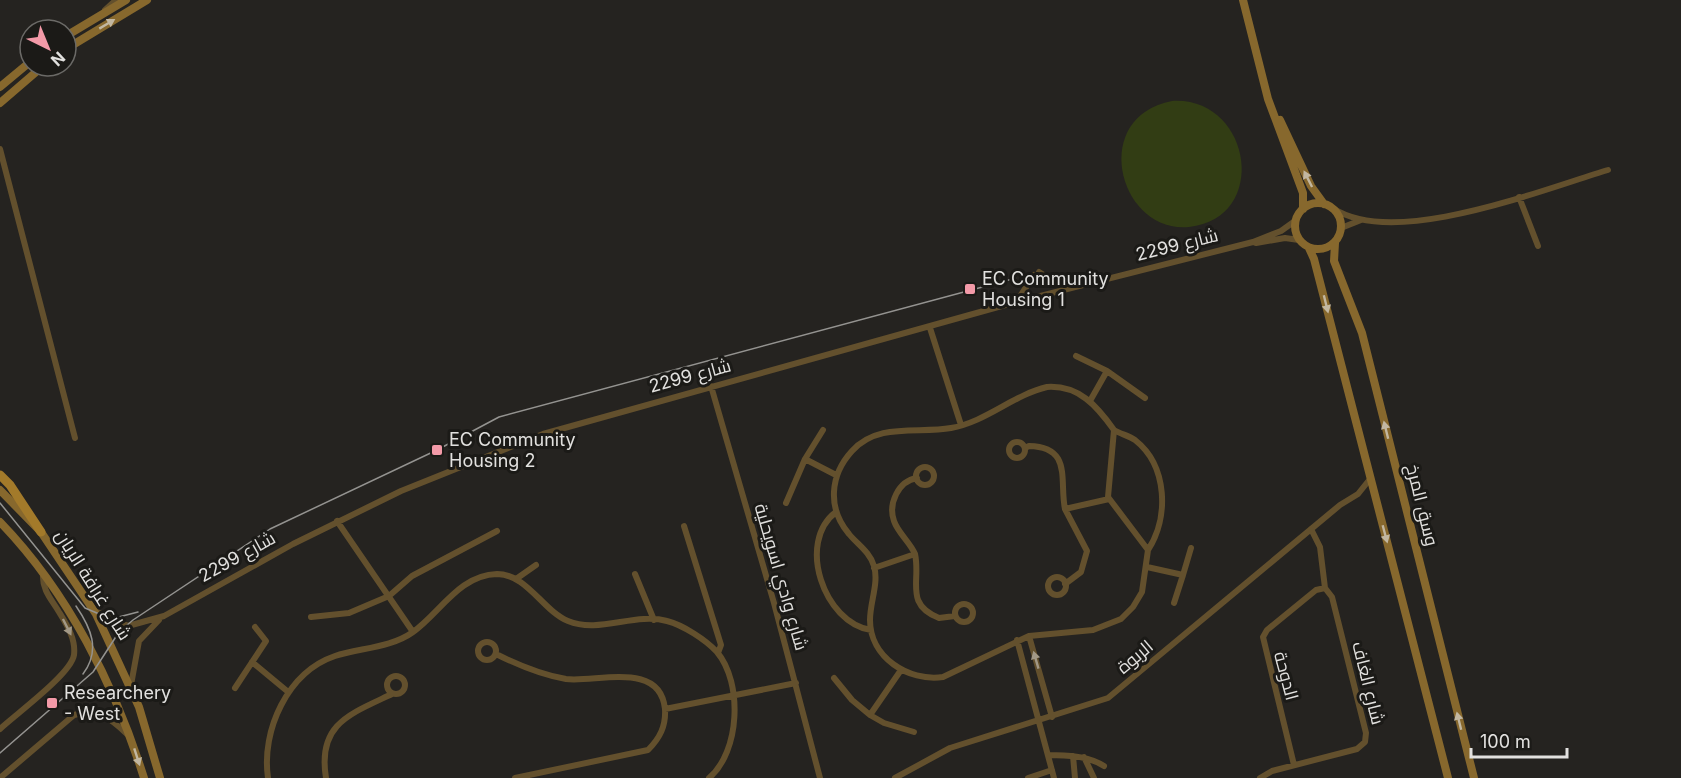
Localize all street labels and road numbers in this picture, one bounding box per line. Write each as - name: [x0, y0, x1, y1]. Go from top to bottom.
- street label: شارع 2299: [1133, 224, 1221, 267]
- street label: شارع 2299: [646, 354, 734, 398]
- street label: وسق المرخ: [1400, 462, 1443, 548]
- street label: شارع وادي اسويحلية: [747, 501, 812, 654]
- street label: شارع غرافة الريان: [49, 526, 136, 645]
- street label: شارع 2299: [195, 527, 280, 588]
- street label: الربوة: [1112, 635, 1158, 679]
- street label: شارع الغاف: [1346, 639, 1389, 727]
- street label: الدوحة: [1269, 649, 1303, 703]

